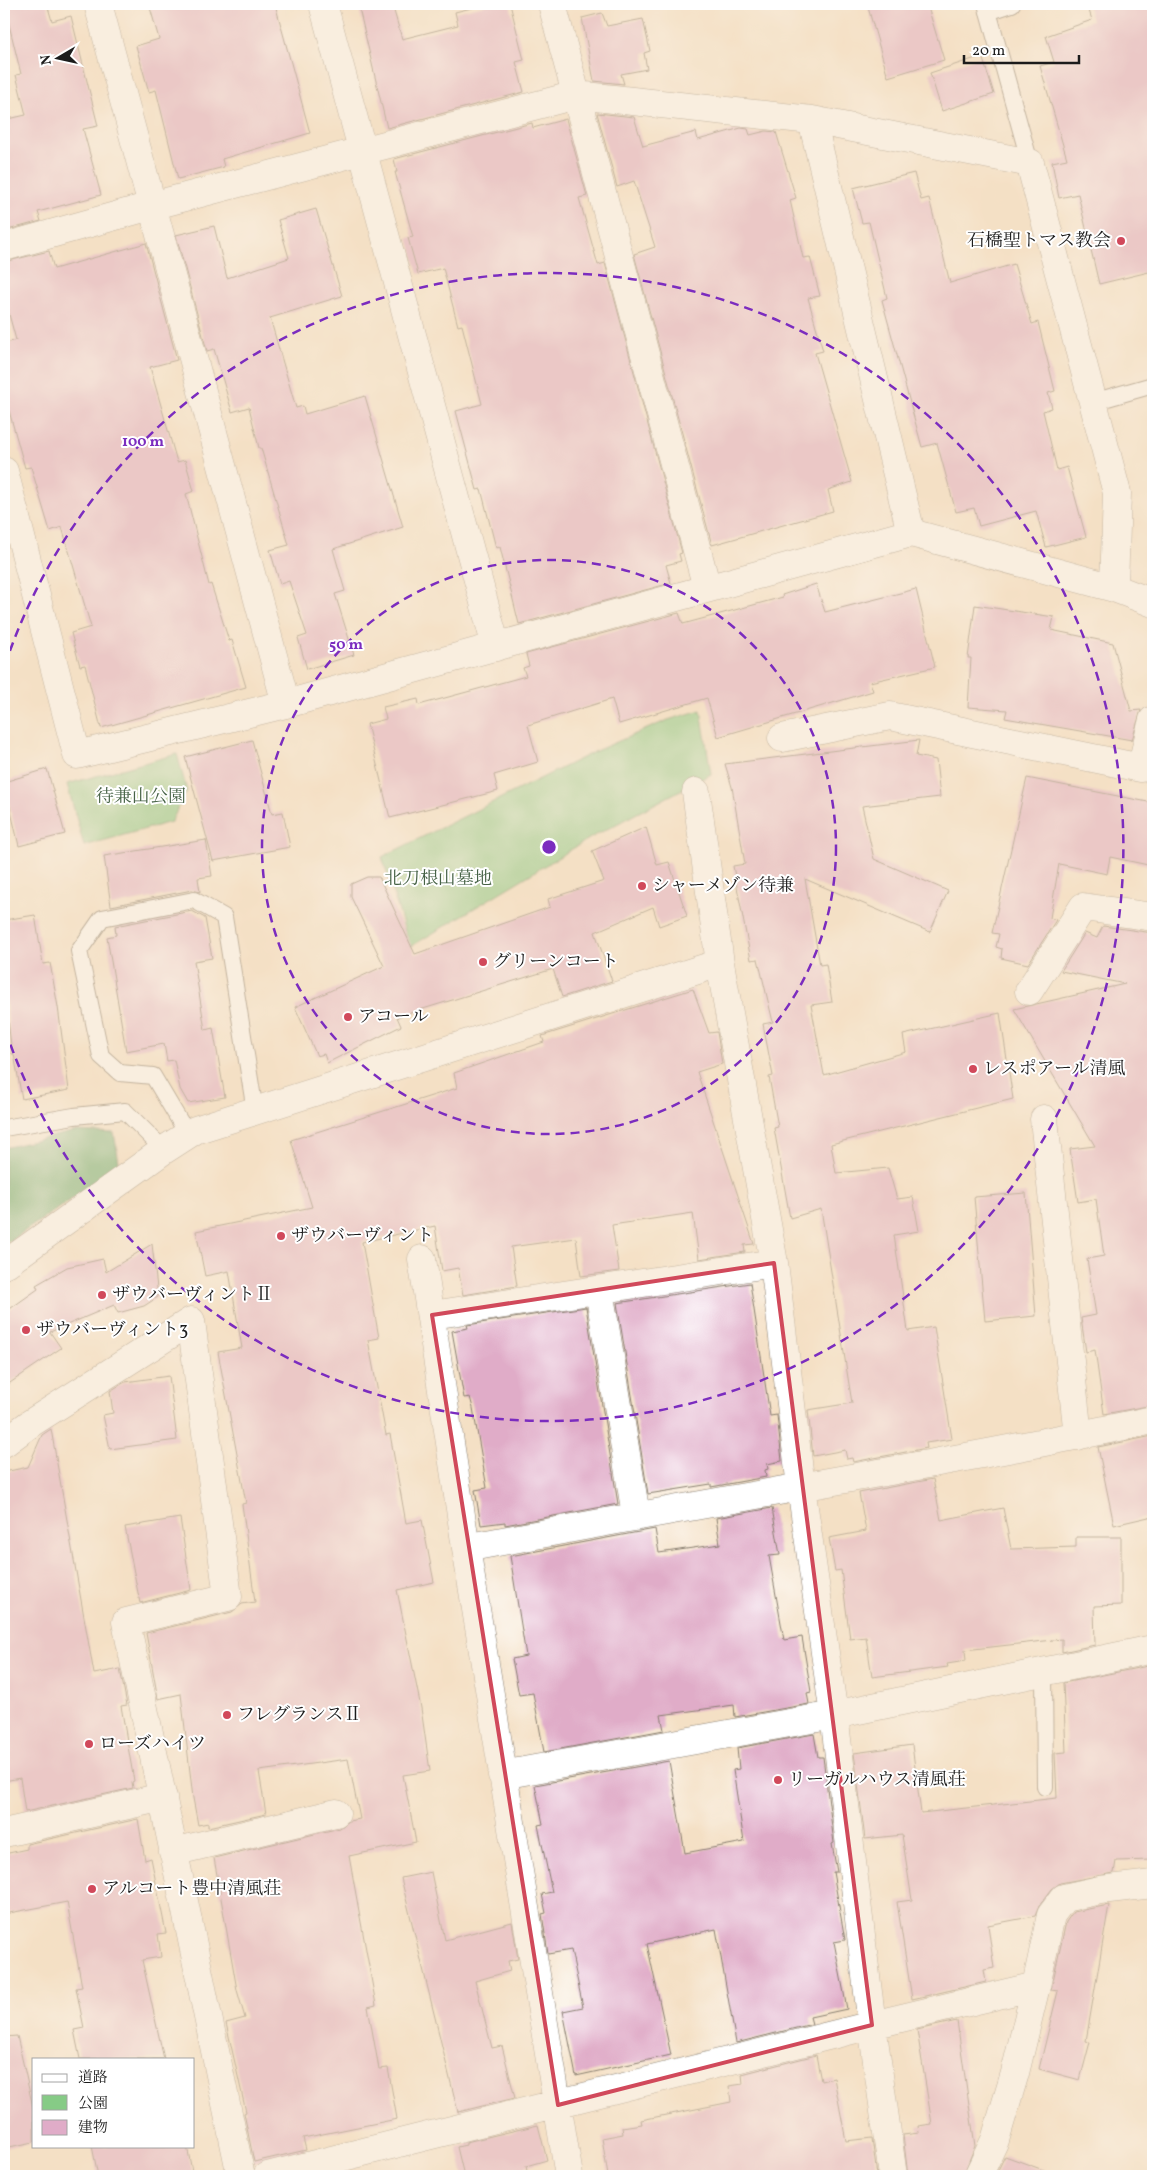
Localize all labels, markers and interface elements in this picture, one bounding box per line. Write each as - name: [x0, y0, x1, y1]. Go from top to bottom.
- north arrow: [32, 32, 82, 82]
- scale bar: [964, 32, 1080, 64]
- text: 20 m: [972, 41, 1005, 62]
- text: N: [36, 53, 57, 66]
- place label: 石橋聖トマス教会: [967, 229, 1111, 254]
- marker: 石橋聖トマス教会: [1115, 235, 1127, 247]
- text: 100 m: [122, 432, 165, 453]
- text: 50 m: [329, 635, 363, 656]
- park label: 待兼山公園: [96, 785, 186, 810]
- centre of rings: [540, 838, 558, 856]
- park label: 北刀根山墓地: [384, 867, 492, 892]
- place label: シャーメゾン待兼: [652, 874, 794, 899]
- marker: シャーメゾン待兼: [636, 880, 648, 892]
- place label: グリーンコート: [493, 950, 619, 975]
- marker: グリーンコート: [477, 956, 489, 968]
- place label: アコール: [358, 1005, 429, 1030]
- marker: アコール: [342, 1011, 354, 1023]
- place label: レスポアール清風: [983, 1057, 1126, 1082]
- marker: レスポアール清風: [967, 1063, 979, 1075]
- place label: ザウバーヴィント: [291, 1224, 434, 1249]
- marker: ザウバーヴィント: [275, 1230, 287, 1242]
- place label: ザウバーヴィントⅡ: [112, 1283, 273, 1308]
- marker: ザウバーヴィントⅡ: [96, 1289, 108, 1301]
- place label: ザウバーヴィント3: [36, 1318, 188, 1343]
- marker: ザウバーヴィント3: [20, 1324, 32, 1336]
- place label: フレグランスⅡ: [237, 1703, 361, 1728]
- marker: フレグランスⅡ: [221, 1709, 233, 1721]
- place label: ローズハイツ: [99, 1732, 206, 1757]
- marker: ローズハイツ: [83, 1738, 95, 1750]
- place label: リーガルハウス清風荘: [788, 1768, 966, 1793]
- marker: リーガルハウス清風荘: [772, 1774, 784, 1786]
- place label: アルコート豊中清風荘: [102, 1877, 281, 1902]
- marker: アルコート豊中清風荘: [86, 1883, 98, 1895]
- legend: [32, 2058, 195, 2148]
- text: 道路: [78, 2068, 108, 2089]
- text: 公園: [78, 2094, 108, 2115]
- text: 建物: [78, 2118, 108, 2139]

